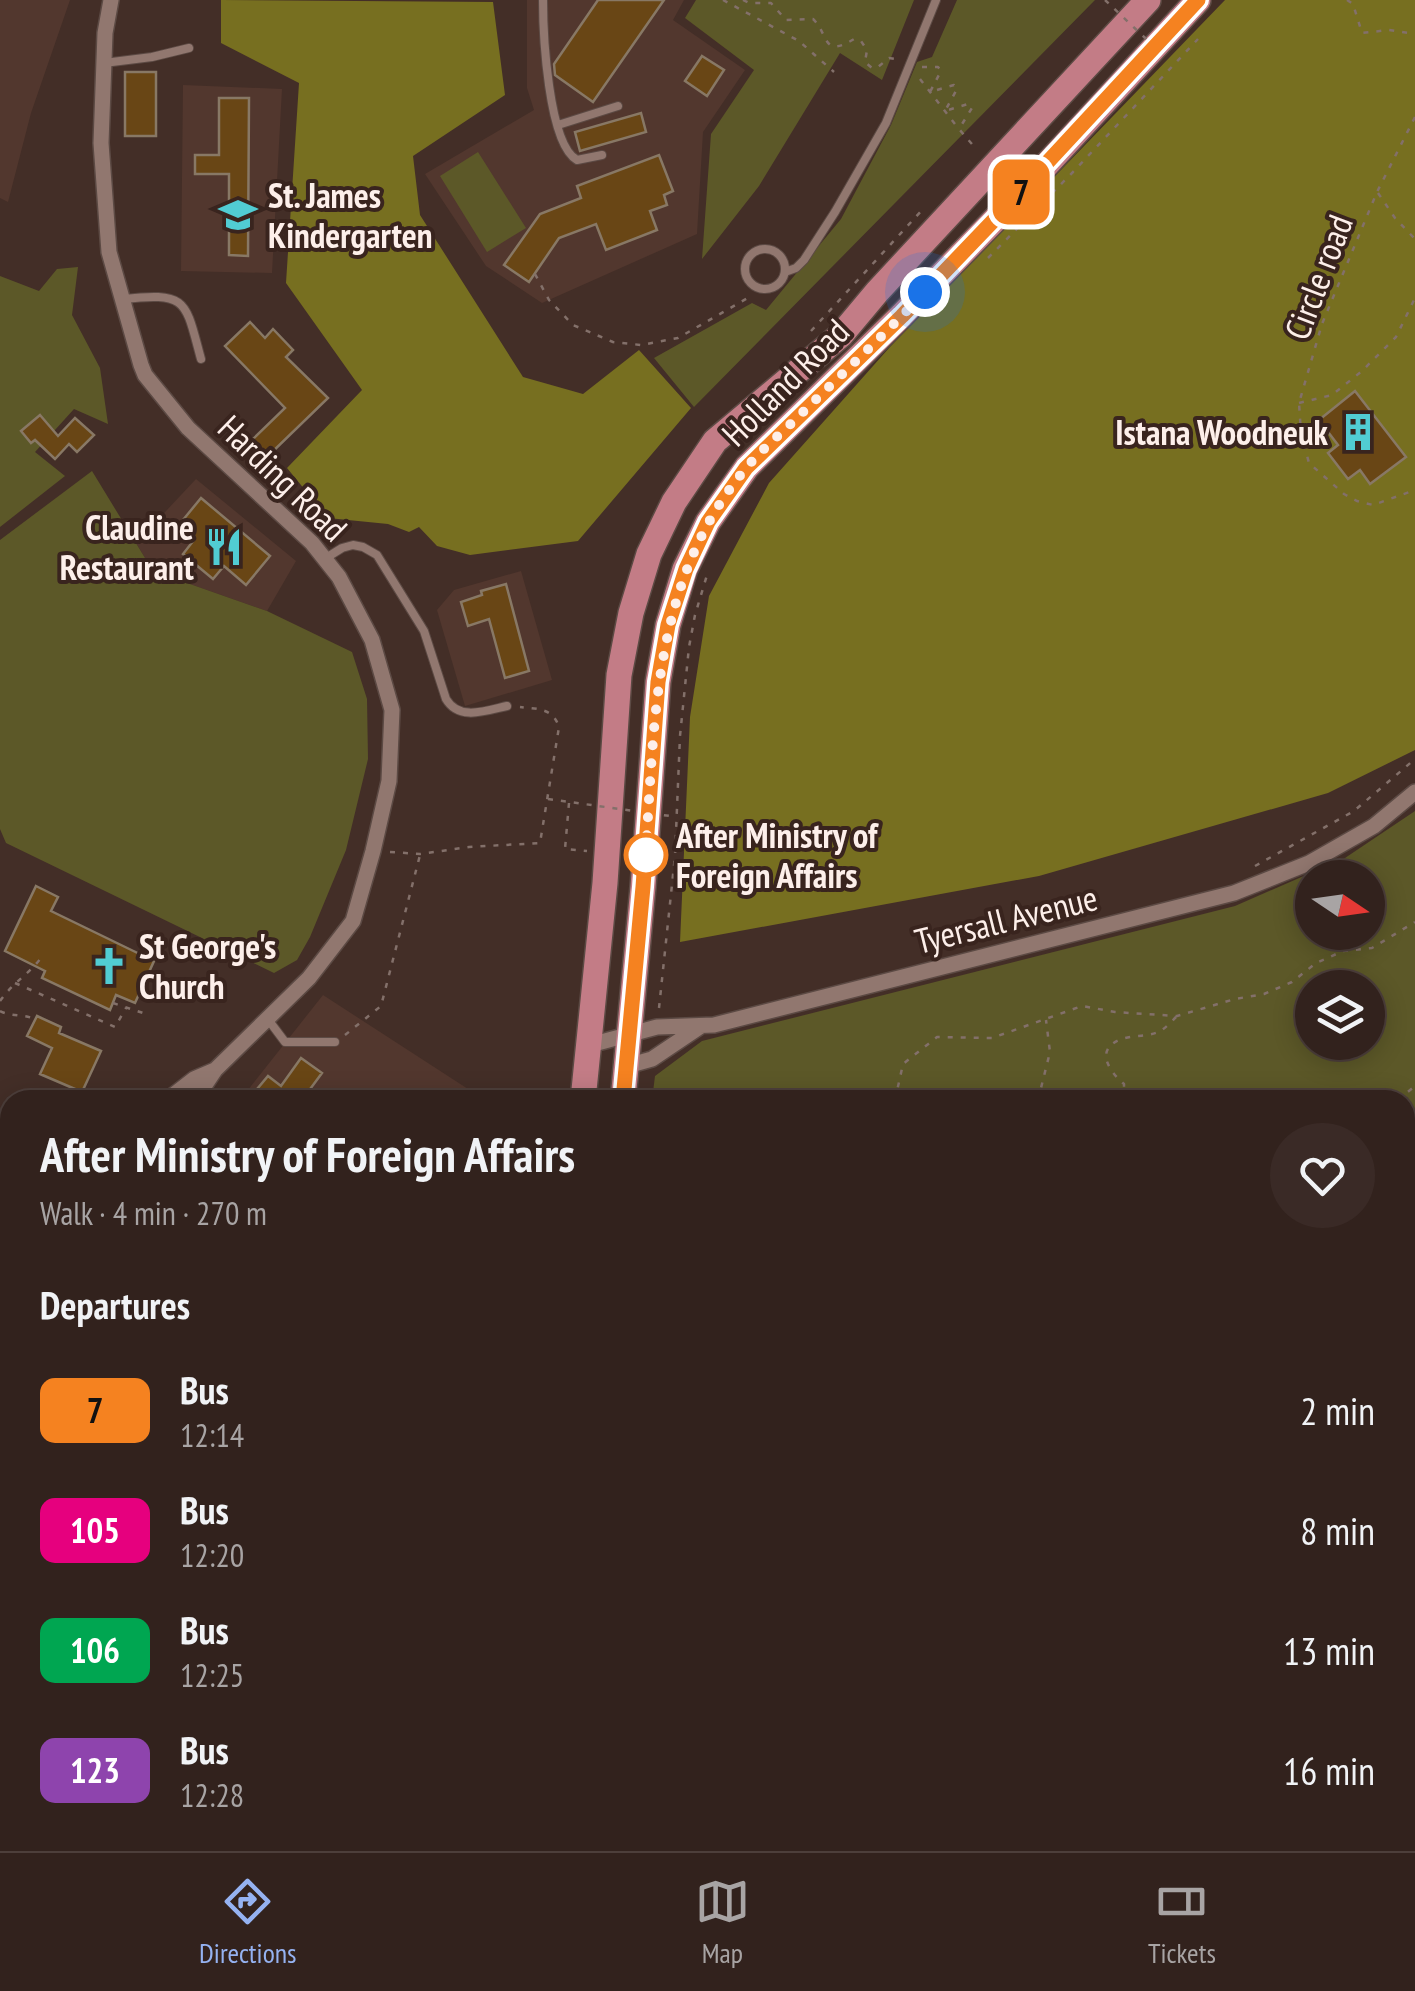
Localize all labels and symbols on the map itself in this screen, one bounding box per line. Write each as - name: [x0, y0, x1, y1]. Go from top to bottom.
- line badge: 7: [988, 160, 1054, 224]
- place label: St. James Kindergarten: [268, 172, 433, 258]
- school or university icon: St. James Kindergarten: [217, 194, 259, 236]
- street label: Circle road: [1273, 208, 1363, 346]
- your location: [900, 267, 950, 317]
- street label: Holland Road: [712, 309, 858, 455]
- street label: Harding Road: [208, 405, 358, 551]
- place label: Istana Woodneuk: [1115, 409, 1329, 455]
- building icon: Istana Woodneuk: [1337, 411, 1379, 453]
- place label: Claudine Restaurant: [60, 504, 194, 590]
- restaurant icon: Claudine Restaurant: [203, 526, 245, 568]
- place label: After Ministry of Foreign Affairs: [675, 812, 879, 898]
- marker: After Ministry of Foreign Affairs: [625, 834, 667, 876]
- north arrow: [1295, 860, 1385, 950]
- street label: Tyersall Avenue: [910, 874, 1102, 964]
- place label: St George's Church: [139, 923, 276, 1009]
- church icon: St George's Church: [88, 945, 130, 987]

